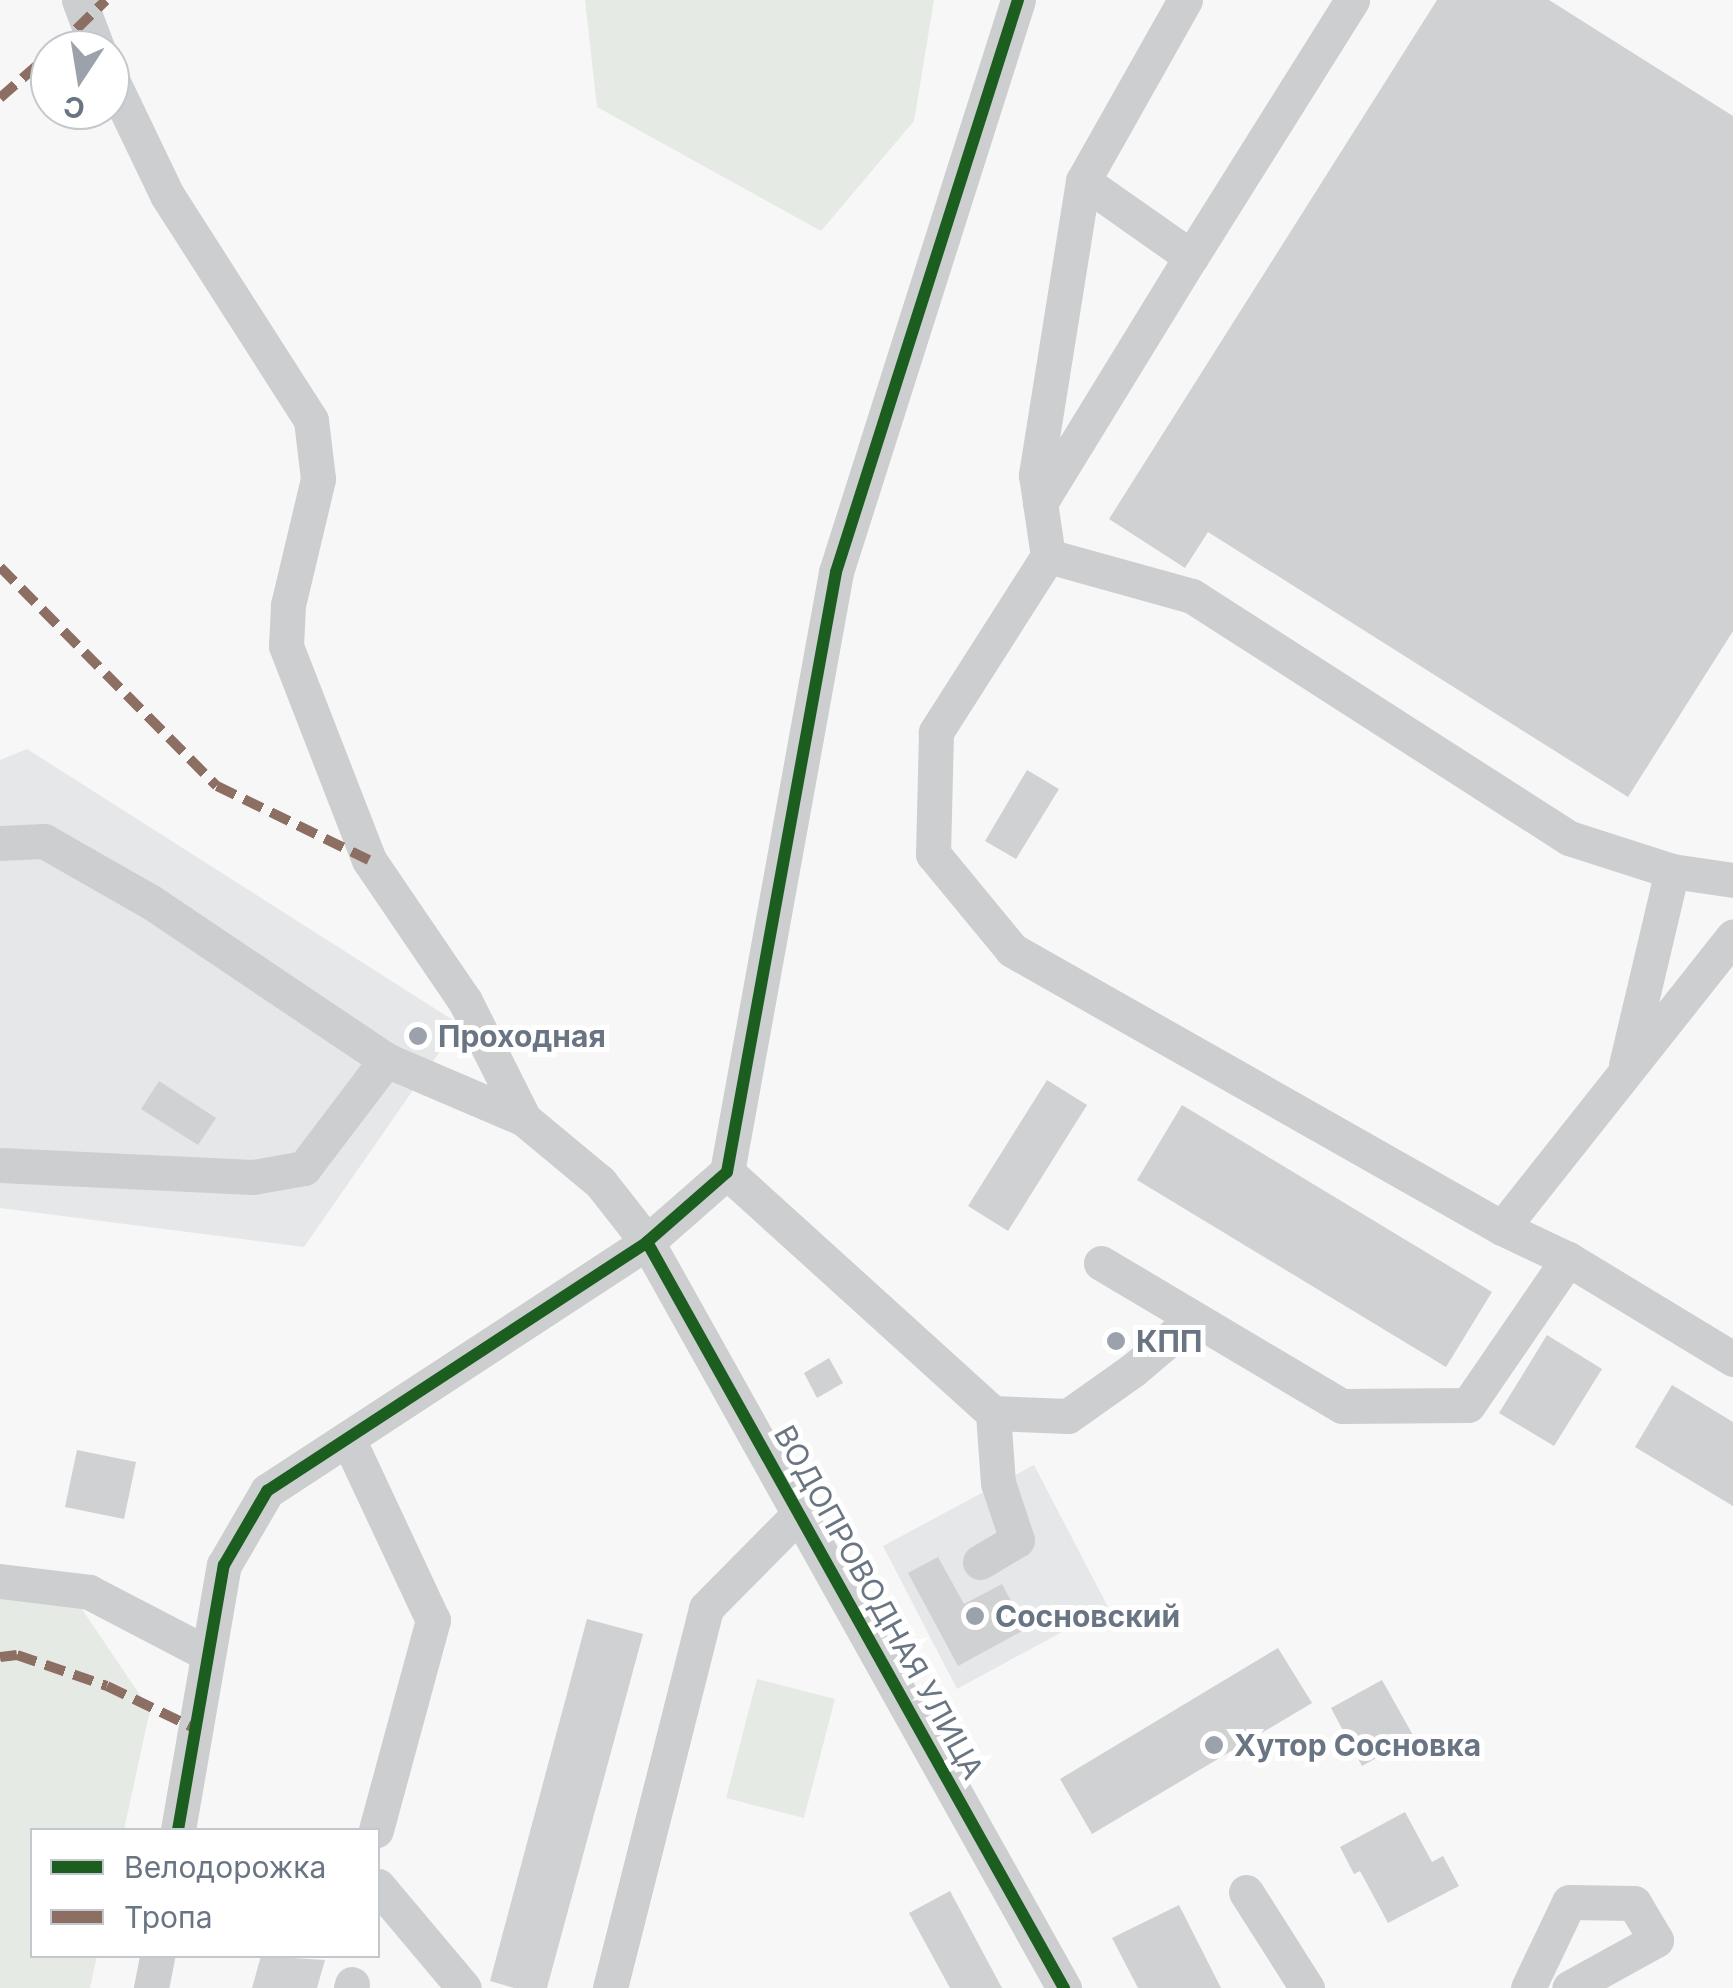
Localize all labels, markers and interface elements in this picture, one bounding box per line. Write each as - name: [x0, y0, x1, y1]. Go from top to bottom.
- north arrow: [30, 30, 130, 130]
- text: С: [61, 89, 88, 126]
- place label: Проходная: [438, 1018, 606, 1054]
- marker: Проходная: [407, 1025, 429, 1047]
- place label: КПП: [1136, 1323, 1202, 1359]
- marker: КПП: [1105, 1330, 1127, 1352]
- street label: ВОДОПРОВОДНАЯ УЛИЦА: [767, 1419, 991, 1785]
- place label: Сосновский: [995, 1598, 1180, 1634]
- marker: Сосновский: [964, 1605, 986, 1627]
- place label: Хутор Сосновка: [1234, 1727, 1481, 1763]
- marker: Хутор Сосновка: [1203, 1734, 1225, 1756]
- legend: [30, 1828, 380, 1958]
- text: Велодорожка: [124, 1849, 326, 1885]
- text: Тропа: [124, 1899, 213, 1935]

